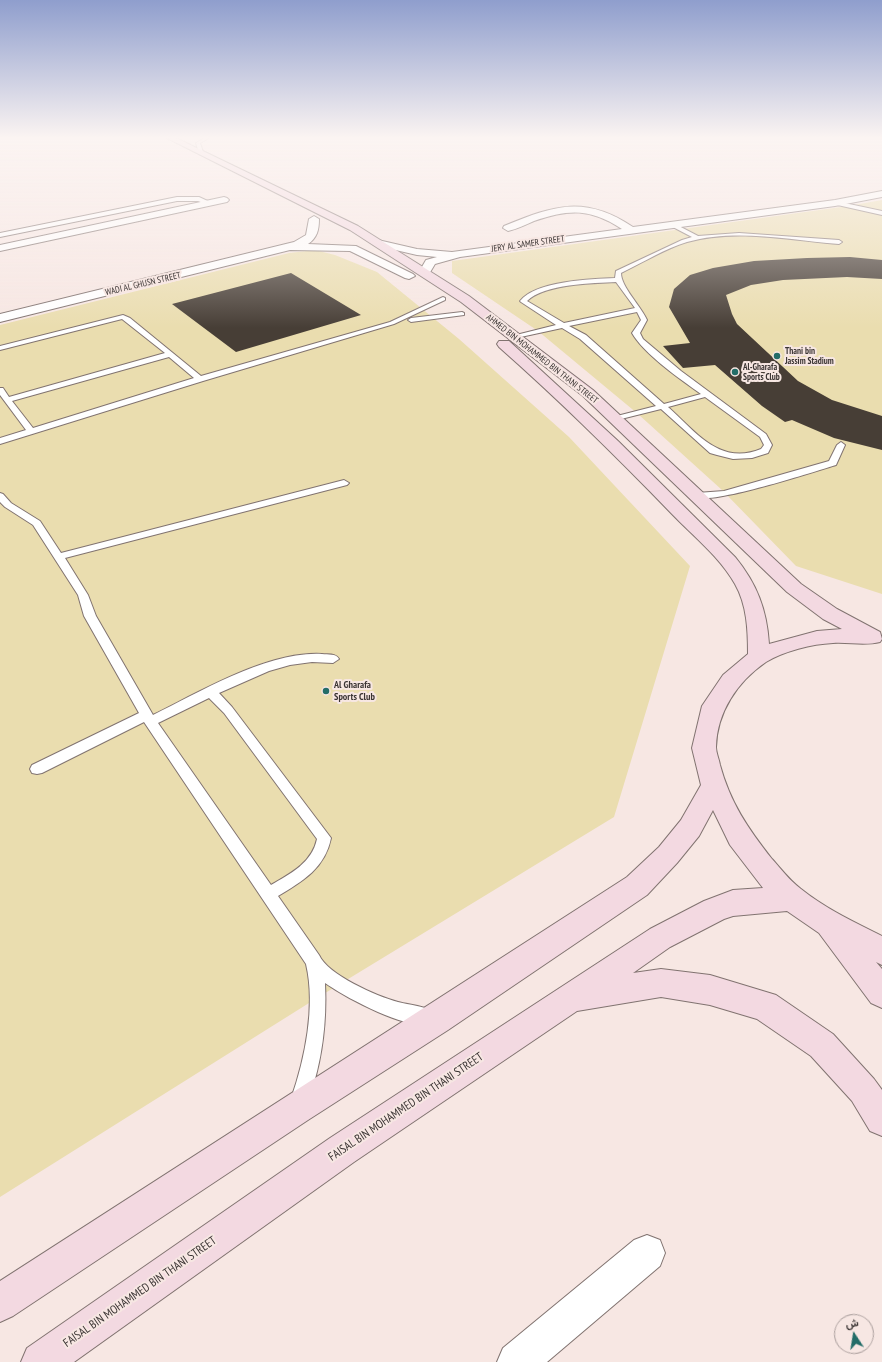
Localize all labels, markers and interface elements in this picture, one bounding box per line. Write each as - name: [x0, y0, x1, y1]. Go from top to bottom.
- street label: JERY AL SAMER STREET: [491, 234, 565, 254]
- street label: WADI AL GHUSN STREET: [104, 270, 182, 298]
- street label: AHMED BIN MOHAMMED BIN THANI STREET: [484, 312, 600, 406]
- place label: Thani bin Jassim Stadium: [785, 346, 834, 367]
- marker: Thani bin Jassim Stadium: [772, 351, 782, 361]
- place label: Al-Gharafa Sports Club: [743, 362, 780, 383]
- marker: Al-Gharafa Sports Club: [730, 367, 740, 377]
- place label: Al Gharafa Sports Club: [334, 679, 375, 702]
- marker: Al Gharafa Sports Club: [321, 686, 331, 696]
- street label: FAISAL BIN MOHAMMED BIN THANI STREET: [326, 1050, 486, 1164]
- street label: FAISAL BIN MOHAMMED BIN THANI STREET: [61, 1233, 219, 1351]
- north arrow: [834, 1314, 874, 1354]
- text: ش: [844, 1315, 860, 1331]

